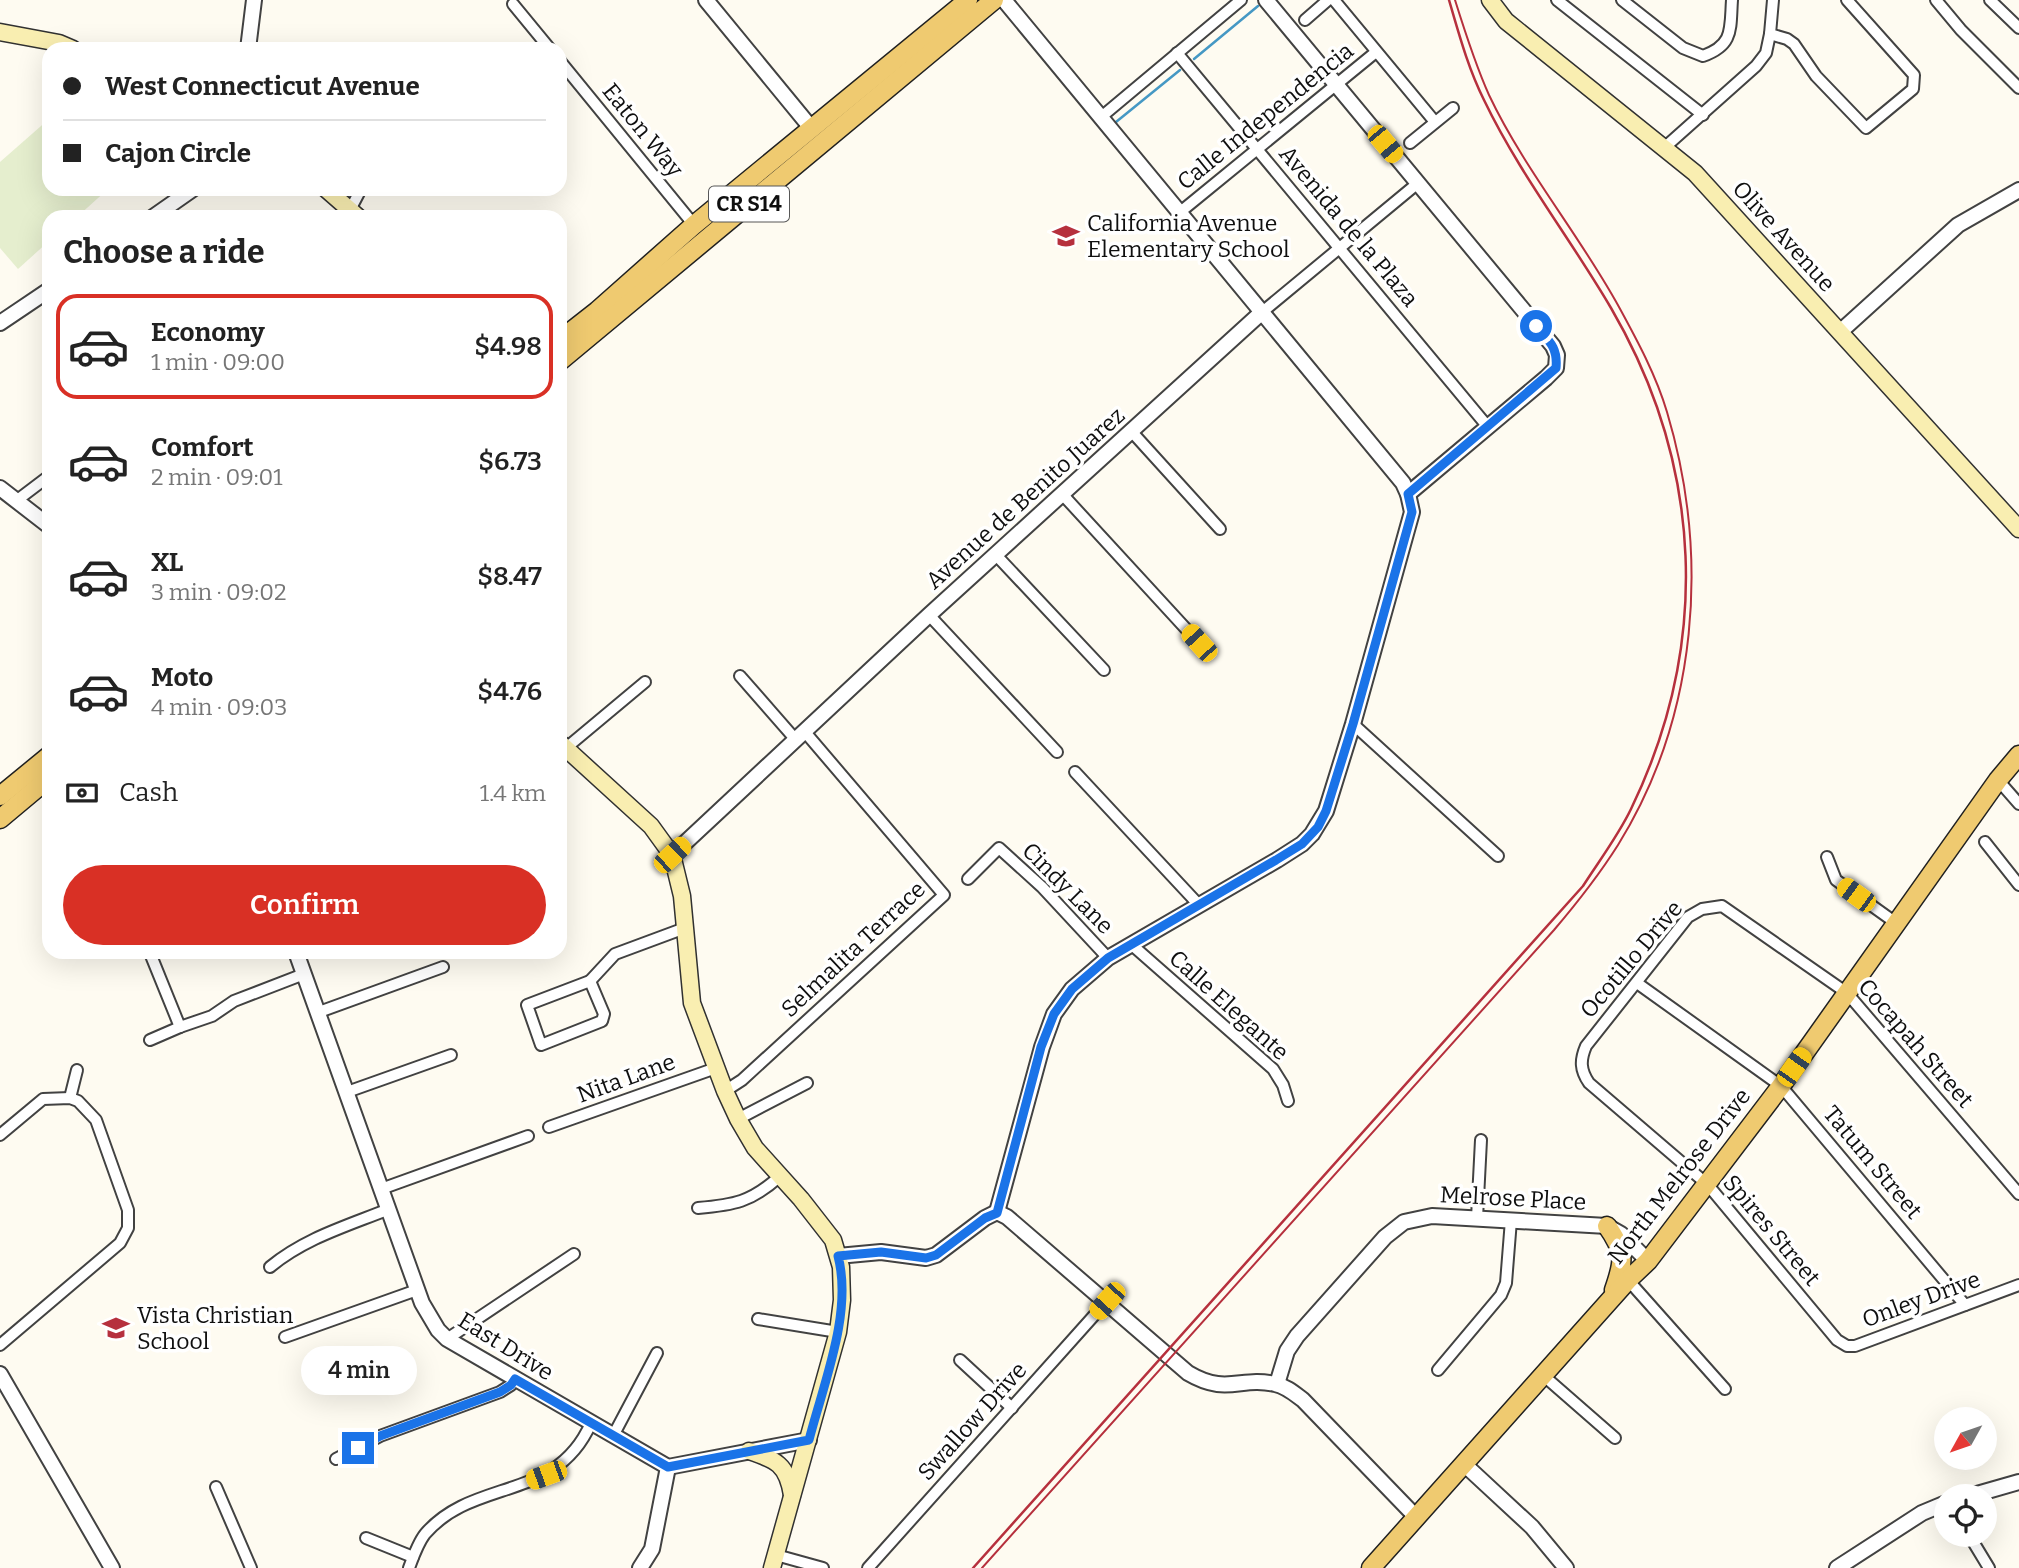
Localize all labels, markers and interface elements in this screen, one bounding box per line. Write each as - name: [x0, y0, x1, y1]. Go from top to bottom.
- street label: Calle Independencia: [1171, 36, 1359, 196]
- text: West Connecticut Avenue: [105, 71, 420, 102]
- street label: Eaton Way: [597, 77, 690, 183]
- car: [1364, 121, 1407, 167]
- text: Cajon Circle: [105, 138, 251, 169]
- street label: Avenida de la Plaza: [1273, 140, 1425, 313]
- street label: Olive Avenue: [1727, 175, 1841, 297]
- road number: CR S14: [709, 186, 789, 222]
- place label: California Avenue Elementary School: [1087, 209, 1290, 263]
- school or university icon: California Avenue Elementary School: [1051, 221, 1081, 251]
- text: Choose a ride: [63, 233, 264, 271]
- route start: [1520, 310, 1552, 342]
- icon: car: [67, 315, 130, 378]
- text: Economy: [151, 317, 265, 348]
- text: $4.98: [474, 331, 542, 362]
- text: 1 min · 09:00: [151, 348, 285, 376]
- street label: Avenue de Benito Juarez: [920, 401, 1130, 595]
- icon: car: [67, 430, 130, 493]
- text: Comfort: [151, 432, 254, 463]
- text: $6.73: [478, 446, 542, 477]
- text: 2 min · 09:01: [151, 463, 283, 491]
- icon: car: [67, 545, 130, 608]
- text: XL: [151, 547, 183, 578]
- text: $8.47: [477, 561, 542, 592]
- text: 3 min · 09:02: [151, 578, 286, 606]
- car: [1178, 620, 1221, 666]
- icon: car: [67, 660, 130, 723]
- text: Moto: [151, 662, 213, 693]
- text: $4.76: [477, 676, 542, 707]
- text: 4 min · 09:03: [151, 693, 287, 721]
- icon: cash: [63, 774, 101, 812]
- text: Cash: [119, 777, 178, 808]
- text: 1.4 km: [480, 779, 546, 807]
- car: [650, 833, 695, 877]
- street label: Cindy Lane: [1016, 836, 1120, 940]
- button: Confirm: [63, 865, 546, 945]
- car: [1833, 874, 1880, 916]
- street label: Selmalita Terrace: [775, 875, 931, 1023]
- street label: Ocotillo Drive: [1574, 895, 1688, 1023]
- street label: Calle Elegante: [1163, 944, 1295, 1066]
- street label: Cocapah Street: [1852, 973, 1980, 1113]
- car: [1774, 1044, 1815, 1090]
- street label: Nita Lane: [573, 1047, 679, 1109]
- street label: North Melrose Drive: [1602, 1083, 1756, 1269]
- street label: Tatum Street: [1818, 1100, 1928, 1224]
- street label: Spires Street: [1717, 1169, 1827, 1291]
- street label: Melrose Place: [1439, 1180, 1587, 1216]
- street label: Onley Drive: [1858, 1265, 1984, 1333]
- car: [1086, 1278, 1129, 1324]
- place label: Vista Christian School: [137, 1301, 294, 1355]
- street label: East Drive: [453, 1306, 559, 1386]
- school or university icon: Vista Christian School: [101, 1313, 131, 1343]
- callout: 4 min: [300, 1346, 416, 1396]
- text: 4 min: [328, 1356, 390, 1384]
- street label: Swallow Drive: [912, 1356, 1032, 1486]
- north arrow: [1934, 1407, 1997, 1470]
- map controls: [1934, 1407, 1997, 1547]
- route end: [342, 1432, 374, 1464]
- car: [523, 1458, 570, 1492]
- button: locate: [1934, 1484, 1997, 1547]

